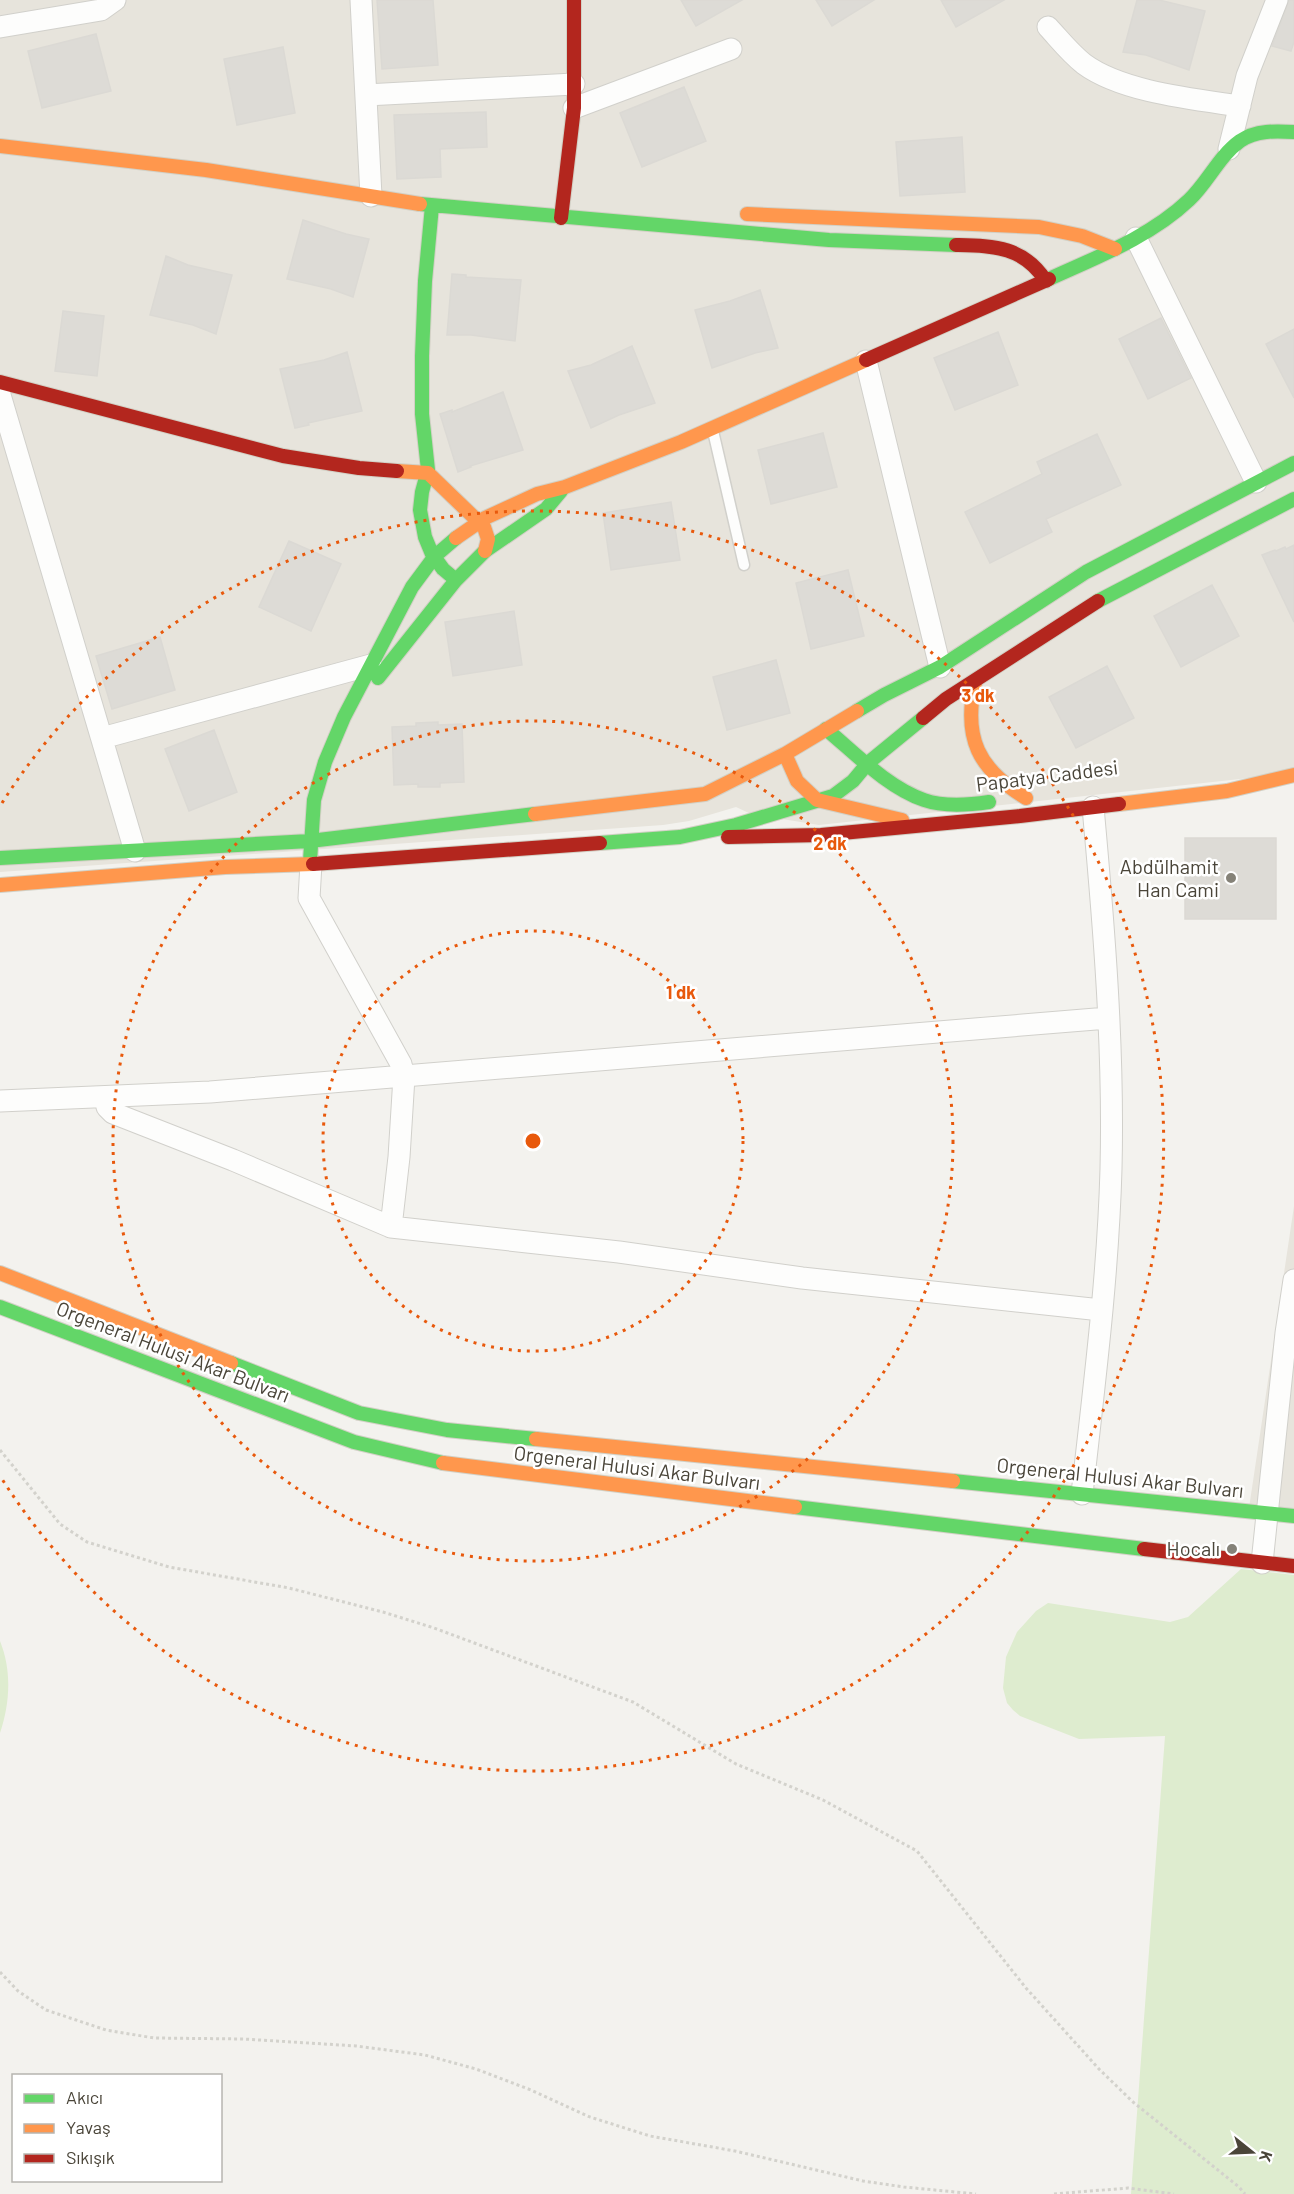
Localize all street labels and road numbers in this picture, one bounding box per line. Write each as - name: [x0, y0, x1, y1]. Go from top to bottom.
- street label: Papatya Caddesi: [974, 754, 1119, 796]
- street label: Orgeneral Hulusi Akar Bulvarı: [53, 1295, 293, 1407]
- street label: Orgeneral Hulusi Akar Bulvarı: [513, 1440, 762, 1494]
- street label: Orgeneral Hulusi Akar Bulvarı: [995, 1452, 1245, 1502]

